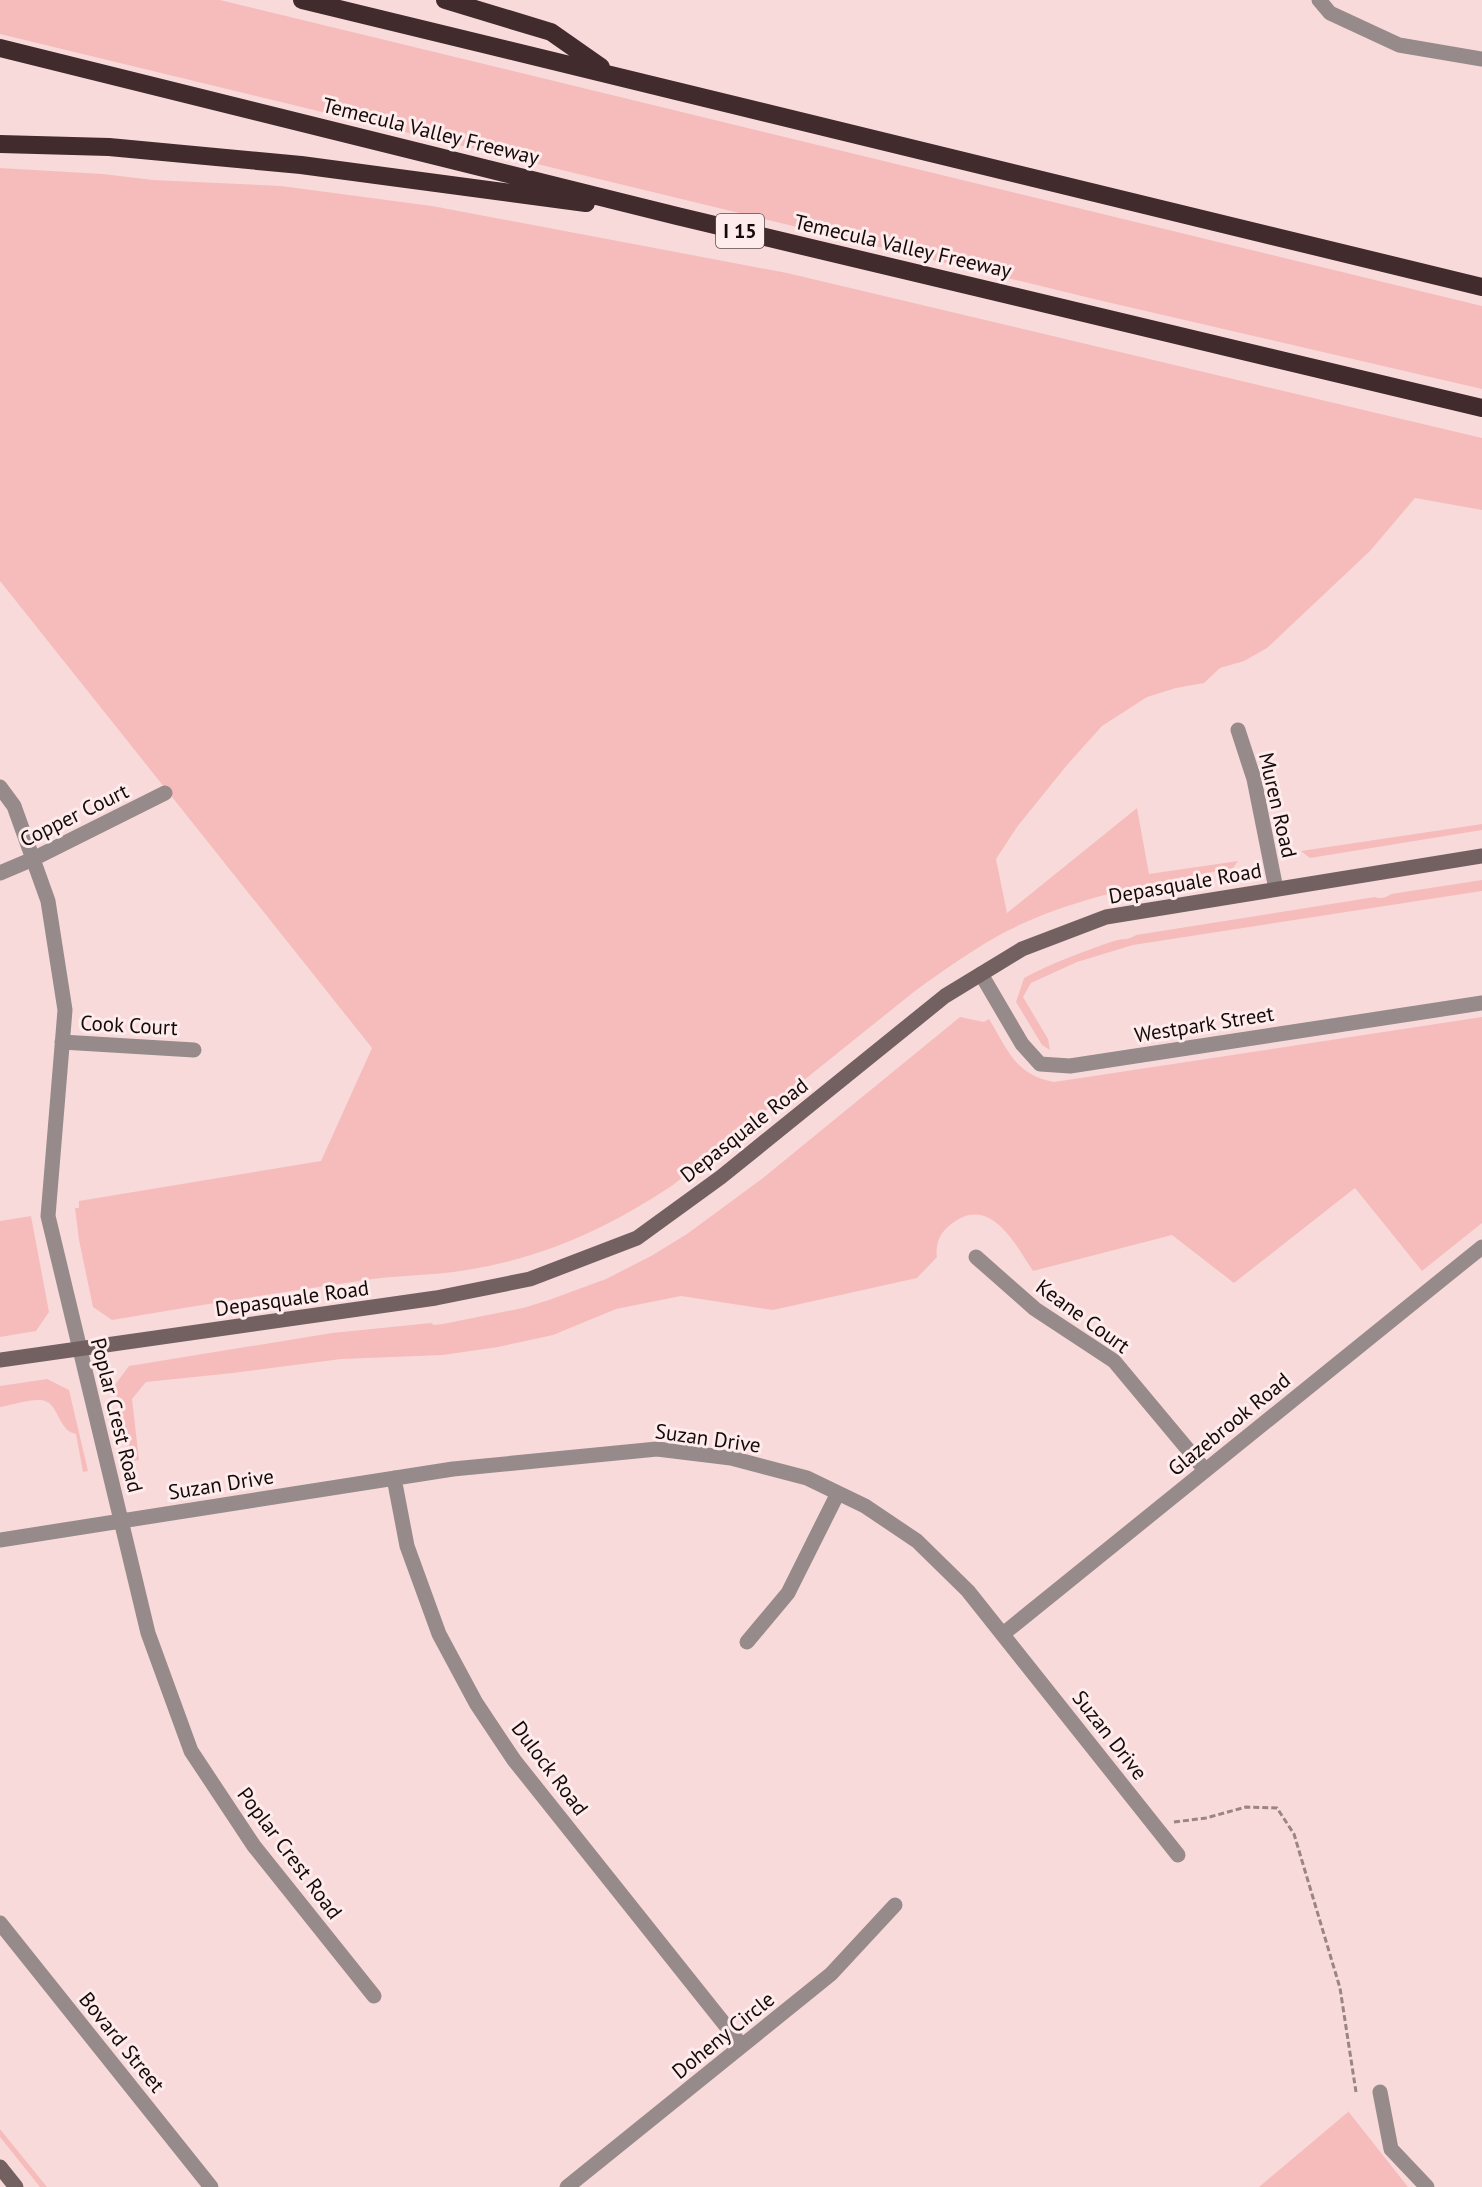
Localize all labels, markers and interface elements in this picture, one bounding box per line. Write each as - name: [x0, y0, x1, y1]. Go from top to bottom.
- street label: Temecula Valley Freeway: [320, 91, 542, 171]
- street label: Temecula Valley Freeway: [792, 208, 1015, 284]
- road number: I 15: [716, 214, 764, 248]
- street label: Muren Road: [1253, 750, 1303, 860]
- street label: Copper Court: [15, 777, 133, 853]
- street label: Depasquale Road: [1106, 856, 1264, 910]
- street label: Westpark Street: [1132, 1000, 1276, 1048]
- street label: Cook Court: [80, 1009, 178, 1041]
- street label: Depasquale Road: [675, 1072, 813, 1188]
- street label: Keane Court: [1031, 1273, 1135, 1359]
- street label: Depasquale Road: [213, 1274, 371, 1322]
- street label: Poplar Crest Road: [85, 1335, 149, 1495]
- street label: Glazebrook Road: [1162, 1366, 1296, 1482]
- street label: Suzan Drive: [653, 1417, 763, 1459]
- street label: Suzan Drive: [166, 1462, 276, 1506]
- street label: Suzan Drive: [1067, 1685, 1153, 1785]
- street label: Dulock Road: [506, 1715, 594, 1821]
- street label: Poplar Crest Road: [232, 1782, 348, 1924]
- street label: Doheny Circle: [666, 1985, 780, 2085]
- street label: Bovard Street: [73, 1986, 171, 2098]

